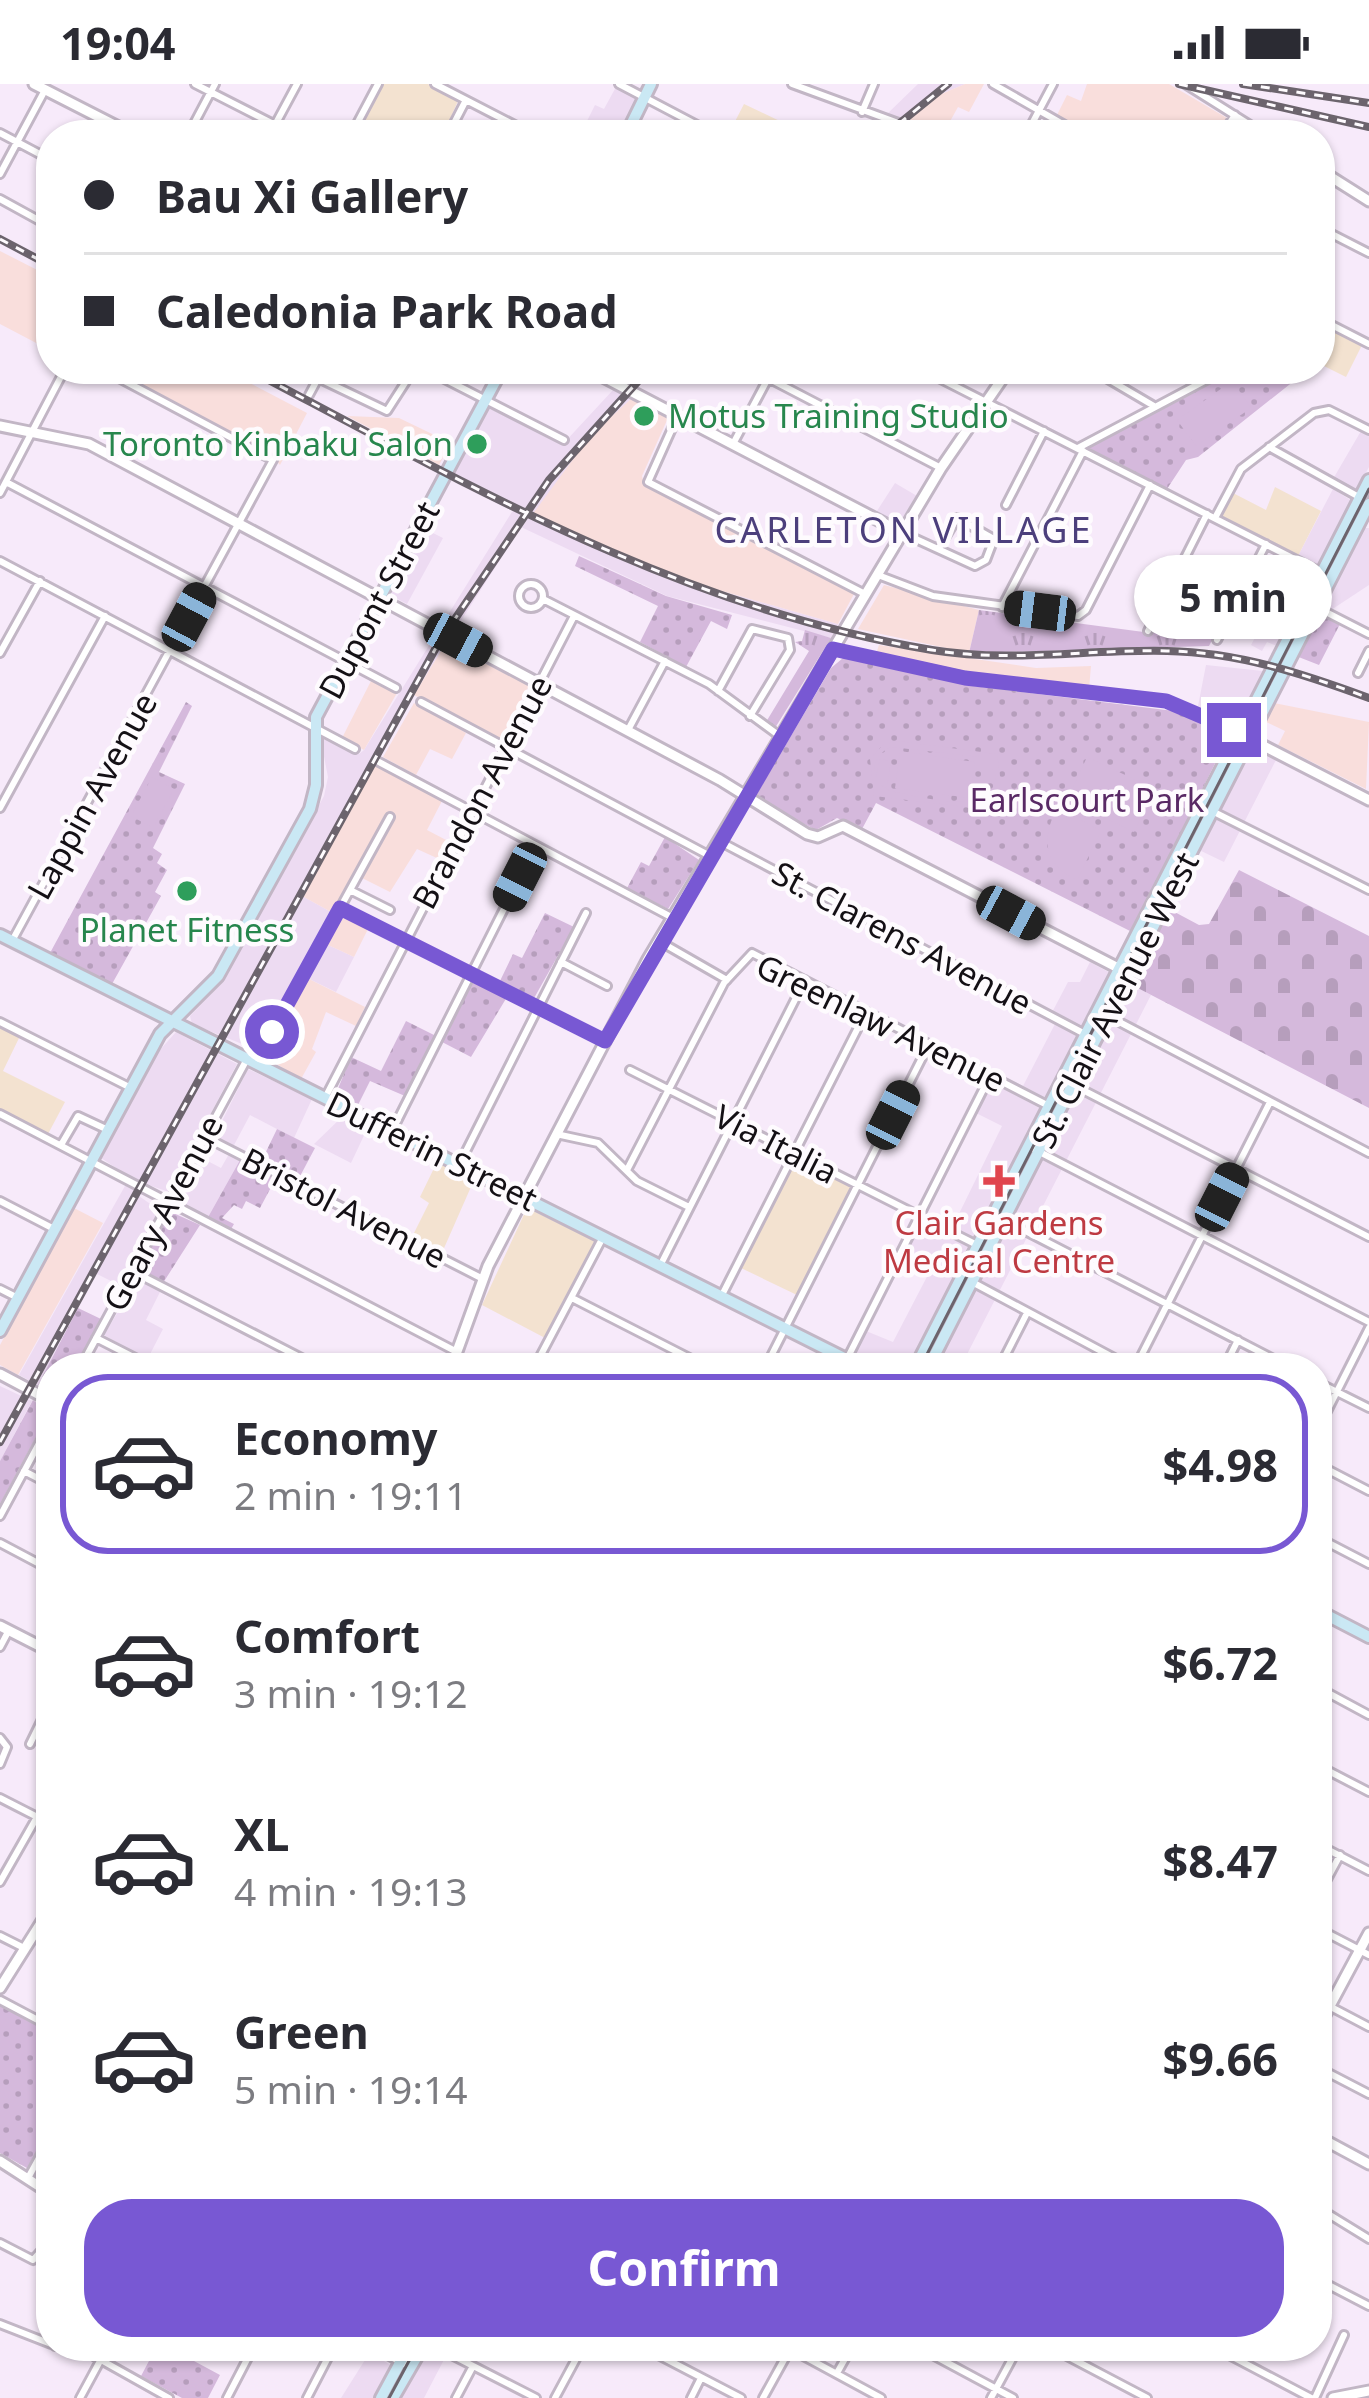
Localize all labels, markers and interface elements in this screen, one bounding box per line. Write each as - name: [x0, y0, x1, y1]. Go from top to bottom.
- text: 19:04: [60, 12, 176, 73]
- text: Bau Xi Gallery: [156, 165, 468, 226]
- text: Caledonia Park Road: [156, 280, 618, 341]
- place label: Motus Training Studio: [668, 393, 1009, 438]
- marker: Motus Training Studio: [631, 403, 657, 429]
- place label: Toronto Kinbaku Salon: [103, 421, 453, 466]
- marker: Toronto Kinbaku Salon: [464, 431, 490, 457]
- street label: Dupont Street: [308, 493, 450, 706]
- district label: CARLETON VILLAGE: [714, 505, 1094, 554]
- callout: 5 min: [1135, 556, 1333, 640]
- text: 5 min: [1179, 570, 1287, 623]
- car: [156, 577, 222, 657]
- car: [1002, 589, 1078, 633]
- car: [418, 607, 498, 673]
- street label: Brandon Avenue: [401, 667, 562, 916]
- street label: Lappin Avenue: [16, 684, 167, 907]
- route end: [1207, 703, 1261, 757]
- park label: Earlscourt Park: [970, 777, 1205, 822]
- car: [488, 837, 552, 917]
- street label: St. Clair Avenue West: [1020, 844, 1209, 1156]
- street label: St. Clarens Avenue: [765, 850, 1040, 1025]
- marker: Planet Fitness: [174, 878, 200, 904]
- car: [971, 880, 1051, 946]
- place label: Planet Fitness: [80, 907, 294, 952]
- street label: Greenlaw Avenue: [749, 943, 1013, 1102]
- route start: [245, 1005, 299, 1059]
- car: [861, 1075, 925, 1155]
- street label: Dufferin Street: [319, 1080, 545, 1221]
- street label: Via Italia: [707, 1093, 845, 1194]
- street label: Geary Avenue: [92, 1107, 233, 1319]
- street label: Bristol Avenue: [234, 1137, 454, 1279]
- car: [1190, 1157, 1254, 1237]
- marker: Clair Gardens Medical Centre: [983, 1165, 1015, 1197]
- place label: Clair Gardens Medical Centre: [883, 1200, 1115, 1283]
- text: Economy: [234, 1407, 438, 1468]
- icon: car: [90, 1410, 198, 1518]
- text: $4.98: [1162, 1434, 1278, 1495]
- text: 2 min · 19:11: [234, 1468, 468, 1521]
- text: Comfort: [234, 1605, 420, 1666]
- icon: car: [90, 1608, 198, 1716]
- text: $6.72: [1162, 1632, 1278, 1693]
- text: 3 min · 19:12: [234, 1666, 468, 1719]
- text: XL: [234, 1803, 289, 1864]
- icon: car: [90, 1806, 198, 1914]
- text: $8.47: [1162, 1830, 1278, 1891]
- text: 4 min · 19:13: [234, 1864, 468, 1917]
- text: Green: [234, 2001, 369, 2062]
- icon: car: [90, 2004, 198, 2112]
- text: $9.66: [1162, 2028, 1278, 2089]
- text: 5 min · 19:14: [234, 2062, 468, 2115]
- button: Confirm: [84, 2199, 1284, 2337]

